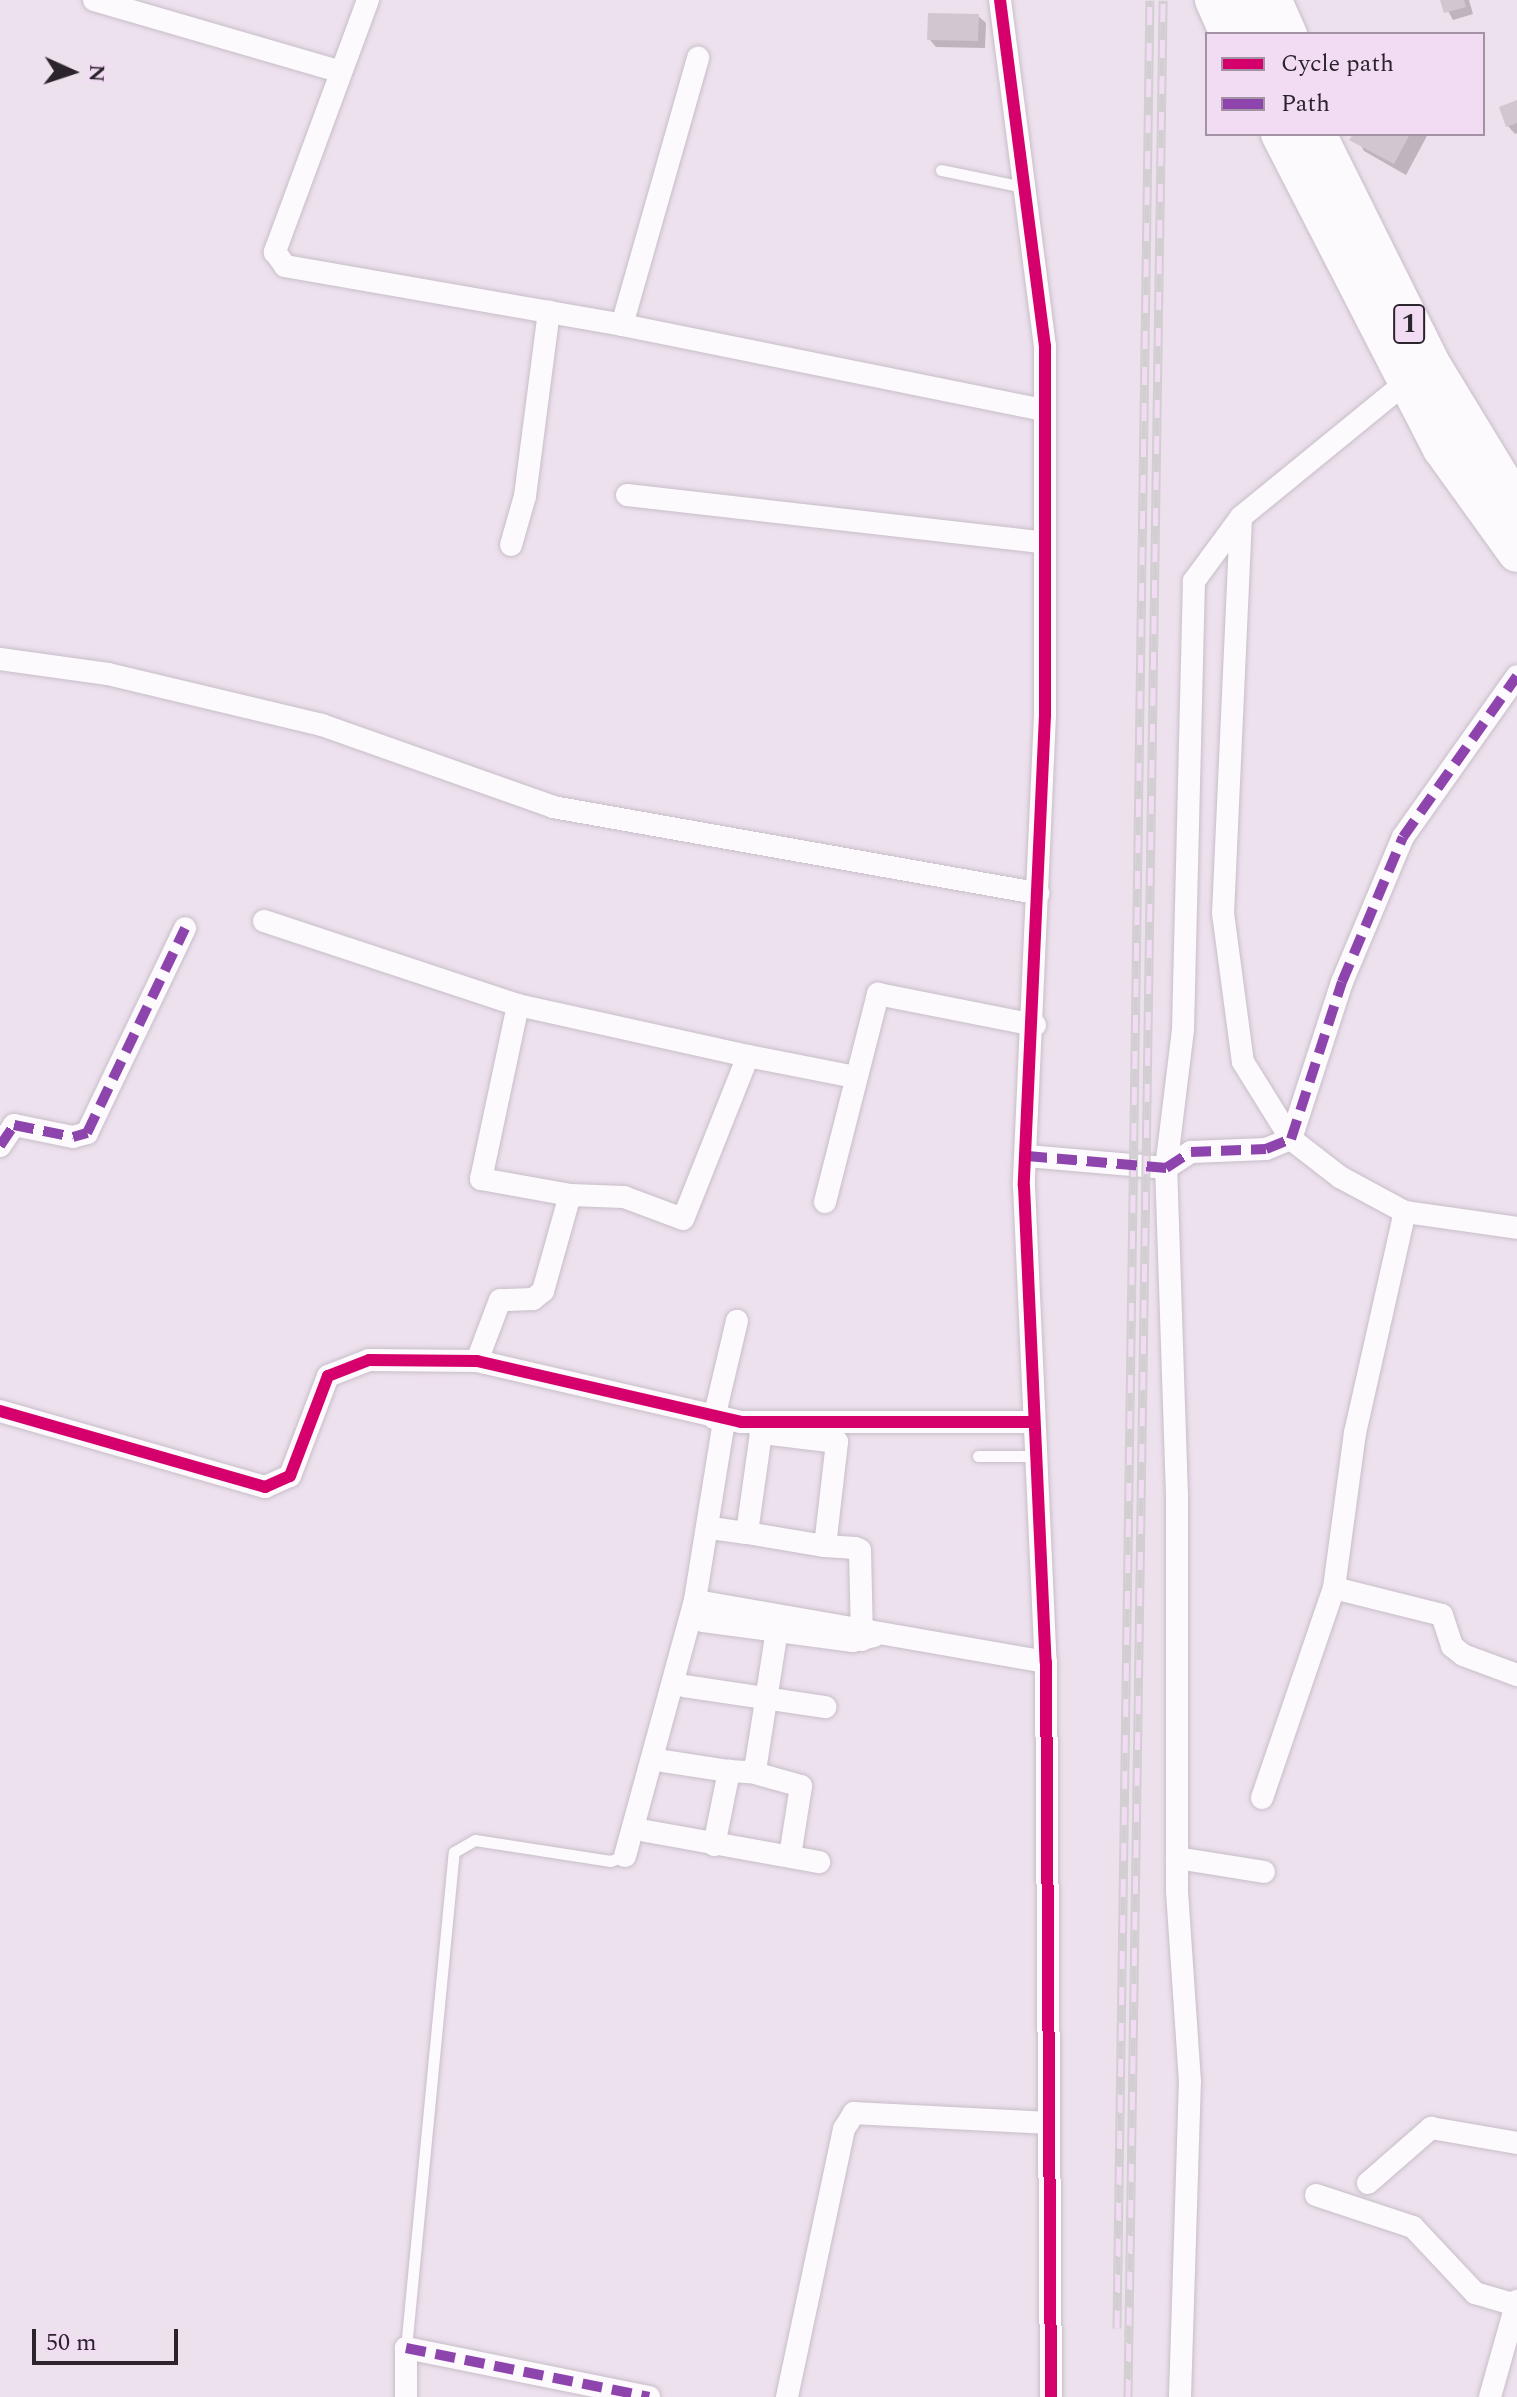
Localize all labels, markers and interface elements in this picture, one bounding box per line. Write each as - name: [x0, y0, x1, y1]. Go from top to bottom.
- north arrow: [32, 32, 112, 112]
- legend: [1205, 32, 1485, 136]
- text: Cycle path: [1281, 46, 1394, 82]
- text: N: [80, 63, 113, 83]
- text: Path: [1281, 86, 1330, 122]
- road number: 1: [1393, 300, 1425, 348]
- scale bar: [36, 2313, 182, 2363]
- text: 50 m: [46, 2325, 97, 2361]

